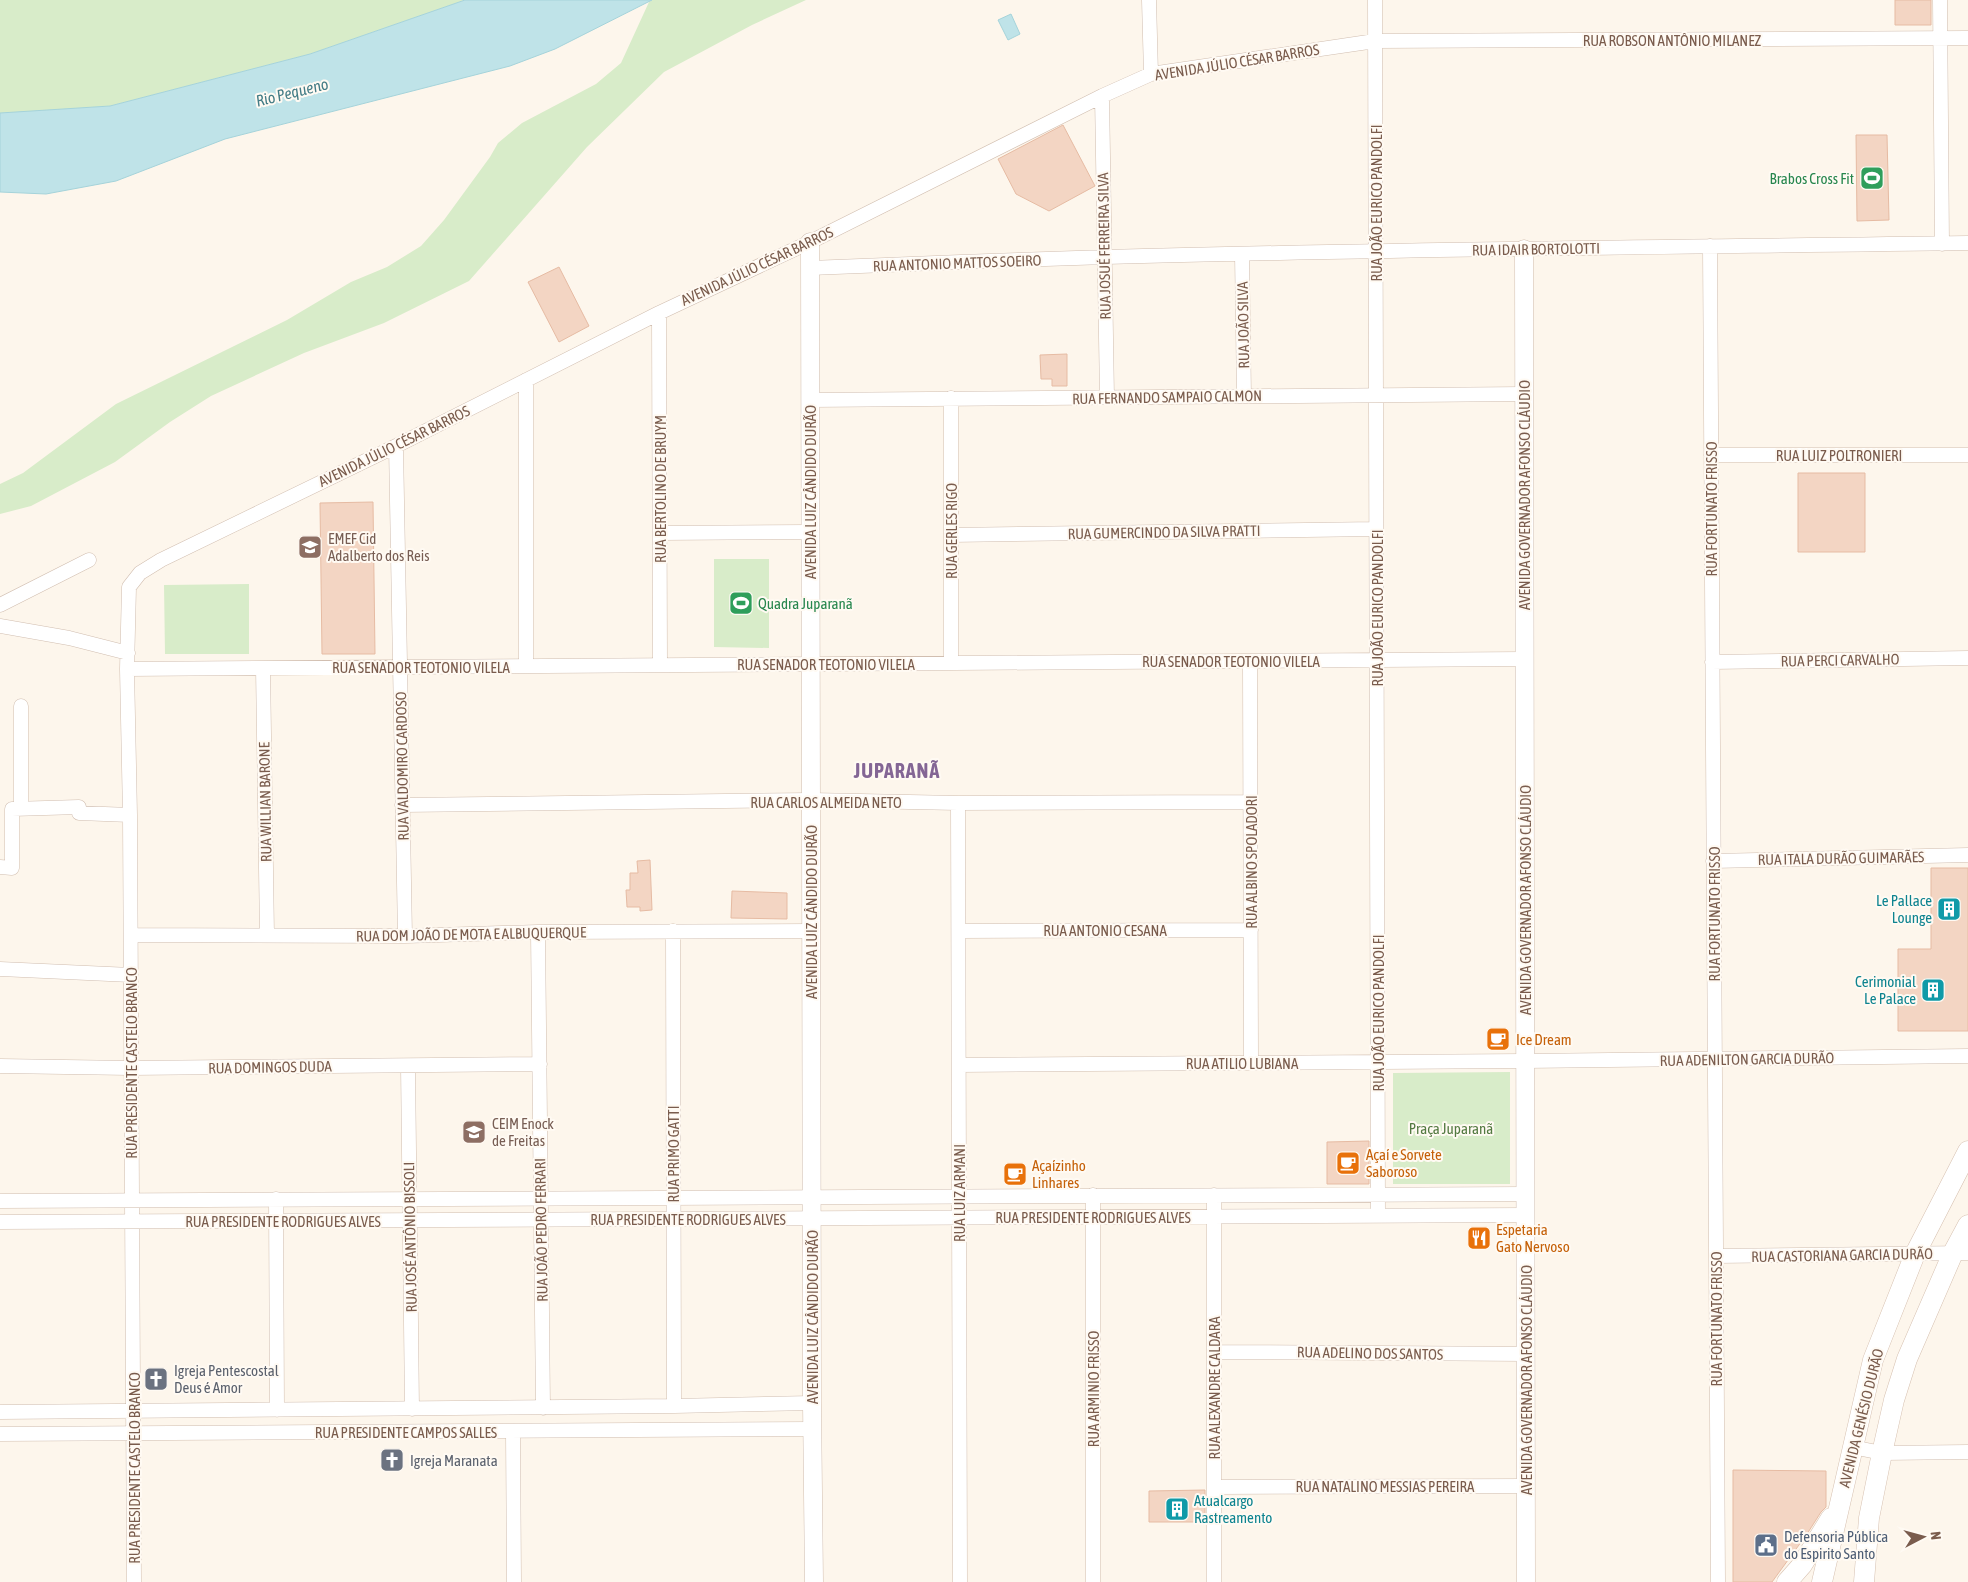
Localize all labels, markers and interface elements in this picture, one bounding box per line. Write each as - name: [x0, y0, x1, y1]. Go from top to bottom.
- street label: RUA ROBSON ANTÔNIO MILANEZ: [1583, 32, 1762, 49]
- street label: AVENIDA JÚLIO CÉSAR BARROS: [1154, 41, 1320, 83]
- water label: Rio Pequeno: [254, 74, 330, 111]
- street label: RUA JOÃO EURICO PANDOLFI: [1368, 124, 1385, 282]
- sports icon: Brabos Cross Fit: [1859, 165, 1885, 191]
- place label: Brabos Cross Fit: [1770, 170, 1854, 187]
- street label: RUA JOSUÉ FERREIRA SILVA: [1094, 172, 1114, 320]
- street label: AVENIDA JÚLIO CÉSAR BARROS: [678, 223, 836, 309]
- street label: RUA IDAIR BORTOLOTTI: [1472, 239, 1600, 259]
- street label: RUA ANTONIO MATTOS SOEIRO: [872, 252, 1042, 274]
- street label: RUA JOÃO SILVA: [1234, 281, 1252, 369]
- street label: AVENIDA GOVERNADOR AFONSO CLÁUDIO: [1516, 380, 1533, 610]
- street label: RUA FERNANDO SAMPAIO CALMON: [1072, 387, 1262, 407]
- street label: AVENIDA JÚLIO CÉSAR BARROS: [316, 402, 472, 490]
- street label: AVENIDA LUIZ CÂNDIDO DURÃO: [802, 405, 819, 579]
- street label: RUA BERTOLINO DE BRUYM: [652, 415, 669, 563]
- street label: RUA FORTUNATO FRISSO: [1703, 441, 1720, 576]
- street label: RUA LUIZ POLTRONIERI: [1776, 447, 1902, 464]
- street label: RUA GERLES RIGO: [943, 483, 960, 579]
- street label: RUA GUMERCINDO DA SILVA PRATTI: [1067, 522, 1261, 542]
- street label: RUA JOÃO EURICO PANDOLFI: [1369, 529, 1386, 687]
- place label: EMEF Cid Adalberto dos Reis: [328, 530, 429, 564]
- school or university icon: EMEF Cid Adalberto dos Reis: [297, 534, 323, 560]
- sports icon: Quadra Juparanã: [728, 590, 754, 616]
- place label: Quadra Juparanã: [758, 595, 853, 612]
- street label: RUA PERCI CARVALHO: [1781, 650, 1900, 670]
- street label: RUA SENADOR TEOTONIO VILELA: [1142, 653, 1321, 670]
- street label: RUA SENADOR TEOTONIO VILELA: [737, 656, 916, 673]
- street label: RUA SENADOR TEOTONIO VILELA: [332, 659, 511, 676]
- street label: RUA VALDOMIRO CARDOSO: [392, 691, 412, 841]
- street label: RUA WILLIAN BARONE: [255, 741, 275, 862]
- district label: JUPARANÃ: [853, 759, 940, 782]
- street label: AVENIDA GOVERNADOR AFONSO CLÁUDIO: [1517, 785, 1534, 1015]
- street label: RUA CARLOS ALMEIDA NETO: [750, 794, 902, 811]
- street label: RUA ALBINO SPOLADORI: [1243, 795, 1260, 929]
- street label: AVENIDA LUIZ CÂNDIDO DURÃO: [803, 825, 820, 999]
- street label: RUA FORTUNATO FRISSO: [1706, 846, 1723, 981]
- street label: RUA ITALA DURÃO GUIMARÃES: [1758, 848, 1924, 868]
- place label: Le Pallace Lounge: [1876, 892, 1932, 926]
- building icon: Le Pallace Lounge: [1936, 896, 1962, 922]
- street label: RUA ANTONIO CESANA: [1043, 922, 1167, 939]
- street label: RUA DOM JOÃO DE MOTA E ALBUQUERQUE: [356, 923, 587, 945]
- street label: RUA JOÃO EURICO PANDOLFI: [1370, 934, 1387, 1092]
- street label: RUA PRESIDENTE CASTELO BRANCO: [123, 967, 140, 1159]
- place label: Cerimonial Le Palace: [1855, 973, 1916, 1007]
- building icon: Cerimonial Le Palace: [1920, 977, 1946, 1003]
- cafe icon: Ice Dream: [1485, 1026, 1511, 1052]
- place label: Ice Dream: [1516, 1031, 1572, 1048]
- street label: RUA ADENILTON GARCIA DURÃO: [1660, 1049, 1835, 1069]
- street label: RUA ATILIO LUBIANA: [1186, 1055, 1299, 1072]
- street label: RUA DOMINGOS DUDA: [208, 1057, 333, 1077]
- street label: RUA PRIMO GATTI: [665, 1106, 682, 1203]
- place label: CEIM Enock de Freitas: [492, 1115, 554, 1149]
- school or university icon: CEIM Enock de Freitas: [461, 1119, 487, 1145]
- park label: Praça Juparanã: [1409, 1120, 1493, 1137]
- street label: RUA LUIZ ARMANI: [951, 1144, 968, 1242]
- place label: Açaí e Sorvete Saboroso: [1366, 1146, 1442, 1180]
- cafe icon: Açaí e Sorvete Saboroso: [1335, 1150, 1361, 1176]
- place label: Açaízinho Linhares: [1032, 1157, 1086, 1191]
- street label: RUA JOÃO PEDRO FERRARI: [531, 1158, 551, 1302]
- street label: RUA JOSÉ ANTÔNIO BISSOLI: [400, 1161, 420, 1313]
- cafe icon: Açaízinho Linhares: [1002, 1161, 1028, 1187]
- street label: RUA PRESIDENTE RODRIGUES ALVES: [995, 1209, 1191, 1226]
- street label: RUA PRESIDENTE RODRIGUES ALVES: [590, 1211, 786, 1228]
- street label: RUA PRESIDENTE RODRIGUES ALVES: [185, 1213, 381, 1230]
- place label: Espetaria Gato Nervoso: [1496, 1221, 1570, 1255]
- restaurant icon: Espetaria Gato Nervoso: [1466, 1225, 1492, 1251]
- street label: AVENIDA LUIZ CÂNDIDO DURÃO: [804, 1230, 821, 1404]
- street label: RUA CASTORIANA GARCIA DURÃO: [1751, 1245, 1933, 1265]
- street label: RUA FORTUNATO FRISSO: [1708, 1251, 1725, 1386]
- street label: AVENIDA GOVERNADOR AFONSO CLÁUDIO: [1518, 1265, 1535, 1495]
- street label: RUA ALEXANDRE CALDARA: [1206, 1316, 1223, 1460]
- street label: RUA ARMINIO FRISSO: [1085, 1330, 1102, 1447]
- street label: RUA ADELINO DOS SANTOS: [1297, 1343, 1443, 1363]
- street label: AVENIDA GENÉSIO DURÃO: [1835, 1347, 1887, 1489]
- place label: Igreja Pentescostal Deus é Amor: [174, 1362, 279, 1396]
- church icon: Igreja Pentescostal Deus é Amor: [143, 1366, 169, 1392]
- street label: RUA PRESIDENTE CASTELO BRANCO: [126, 1372, 143, 1564]
- street label: RUA PRESIDENTE CAMPOS SALLES: [315, 1424, 497, 1441]
- church icon: Igreja Maranata: [379, 1447, 405, 1473]
- place label: Igreja Maranata: [410, 1452, 498, 1469]
- street label: RUA NATALINO MESSIAS PEREIRA: [1296, 1478, 1475, 1495]
- place label: Atualcargo Rastreamento: [1194, 1492, 1272, 1526]
- building icon: Atualcargo Rastreamento: [1164, 1496, 1190, 1522]
- north arrow: [1898, 1512, 1948, 1562]
- place label: Defensoria Pública do Espirito Santo: [1784, 1528, 1888, 1562]
- text: N: [1928, 1531, 1944, 1541]
- public building icon: Defensoria Pública do Espirito Santo: [1753, 1532, 1779, 1558]

